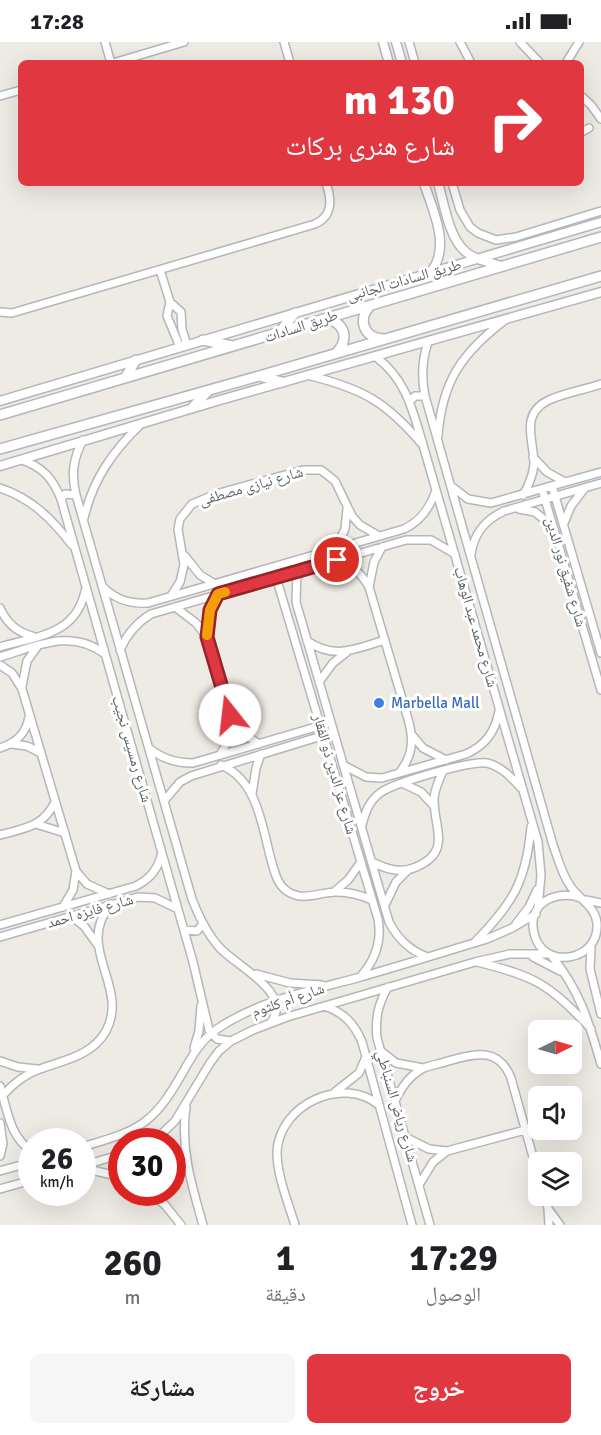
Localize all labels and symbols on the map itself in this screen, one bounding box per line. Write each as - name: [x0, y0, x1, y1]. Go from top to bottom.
- street label: طريق السادات الجانبى: [345, 255, 464, 306]
- street label: طريق السادات: [262, 306, 340, 347]
- street label: شارع نيازى مصطفى: [197, 462, 306, 510]
- street label: شارع شفيق نور الدين: [541, 515, 590, 630]
- pin: [311, 534, 362, 585]
- street label: شارع محمد عبد الوهاب: [449, 565, 502, 690]
- position arrow: [198, 683, 262, 747]
- street label: شارع رمسيس نجيب: [107, 694, 156, 805]
- place label: Marbella Mall: [391, 694, 480, 712]
- marker: Marbella Mall: [372, 696, 386, 710]
- street label: شارع عز الدين ذو الفقار: [308, 711, 361, 837]
- street label: شارع فايزه احمد: [45, 890, 136, 933]
- street label: شارع أم كلثوم: [249, 979, 327, 1022]
- north arrow: [528, 1020, 582, 1074]
- street label: شارع رياض السنباطي: [370, 1048, 422, 1165]
- speed limit sign: 30: [108, 1128, 186, 1206]

